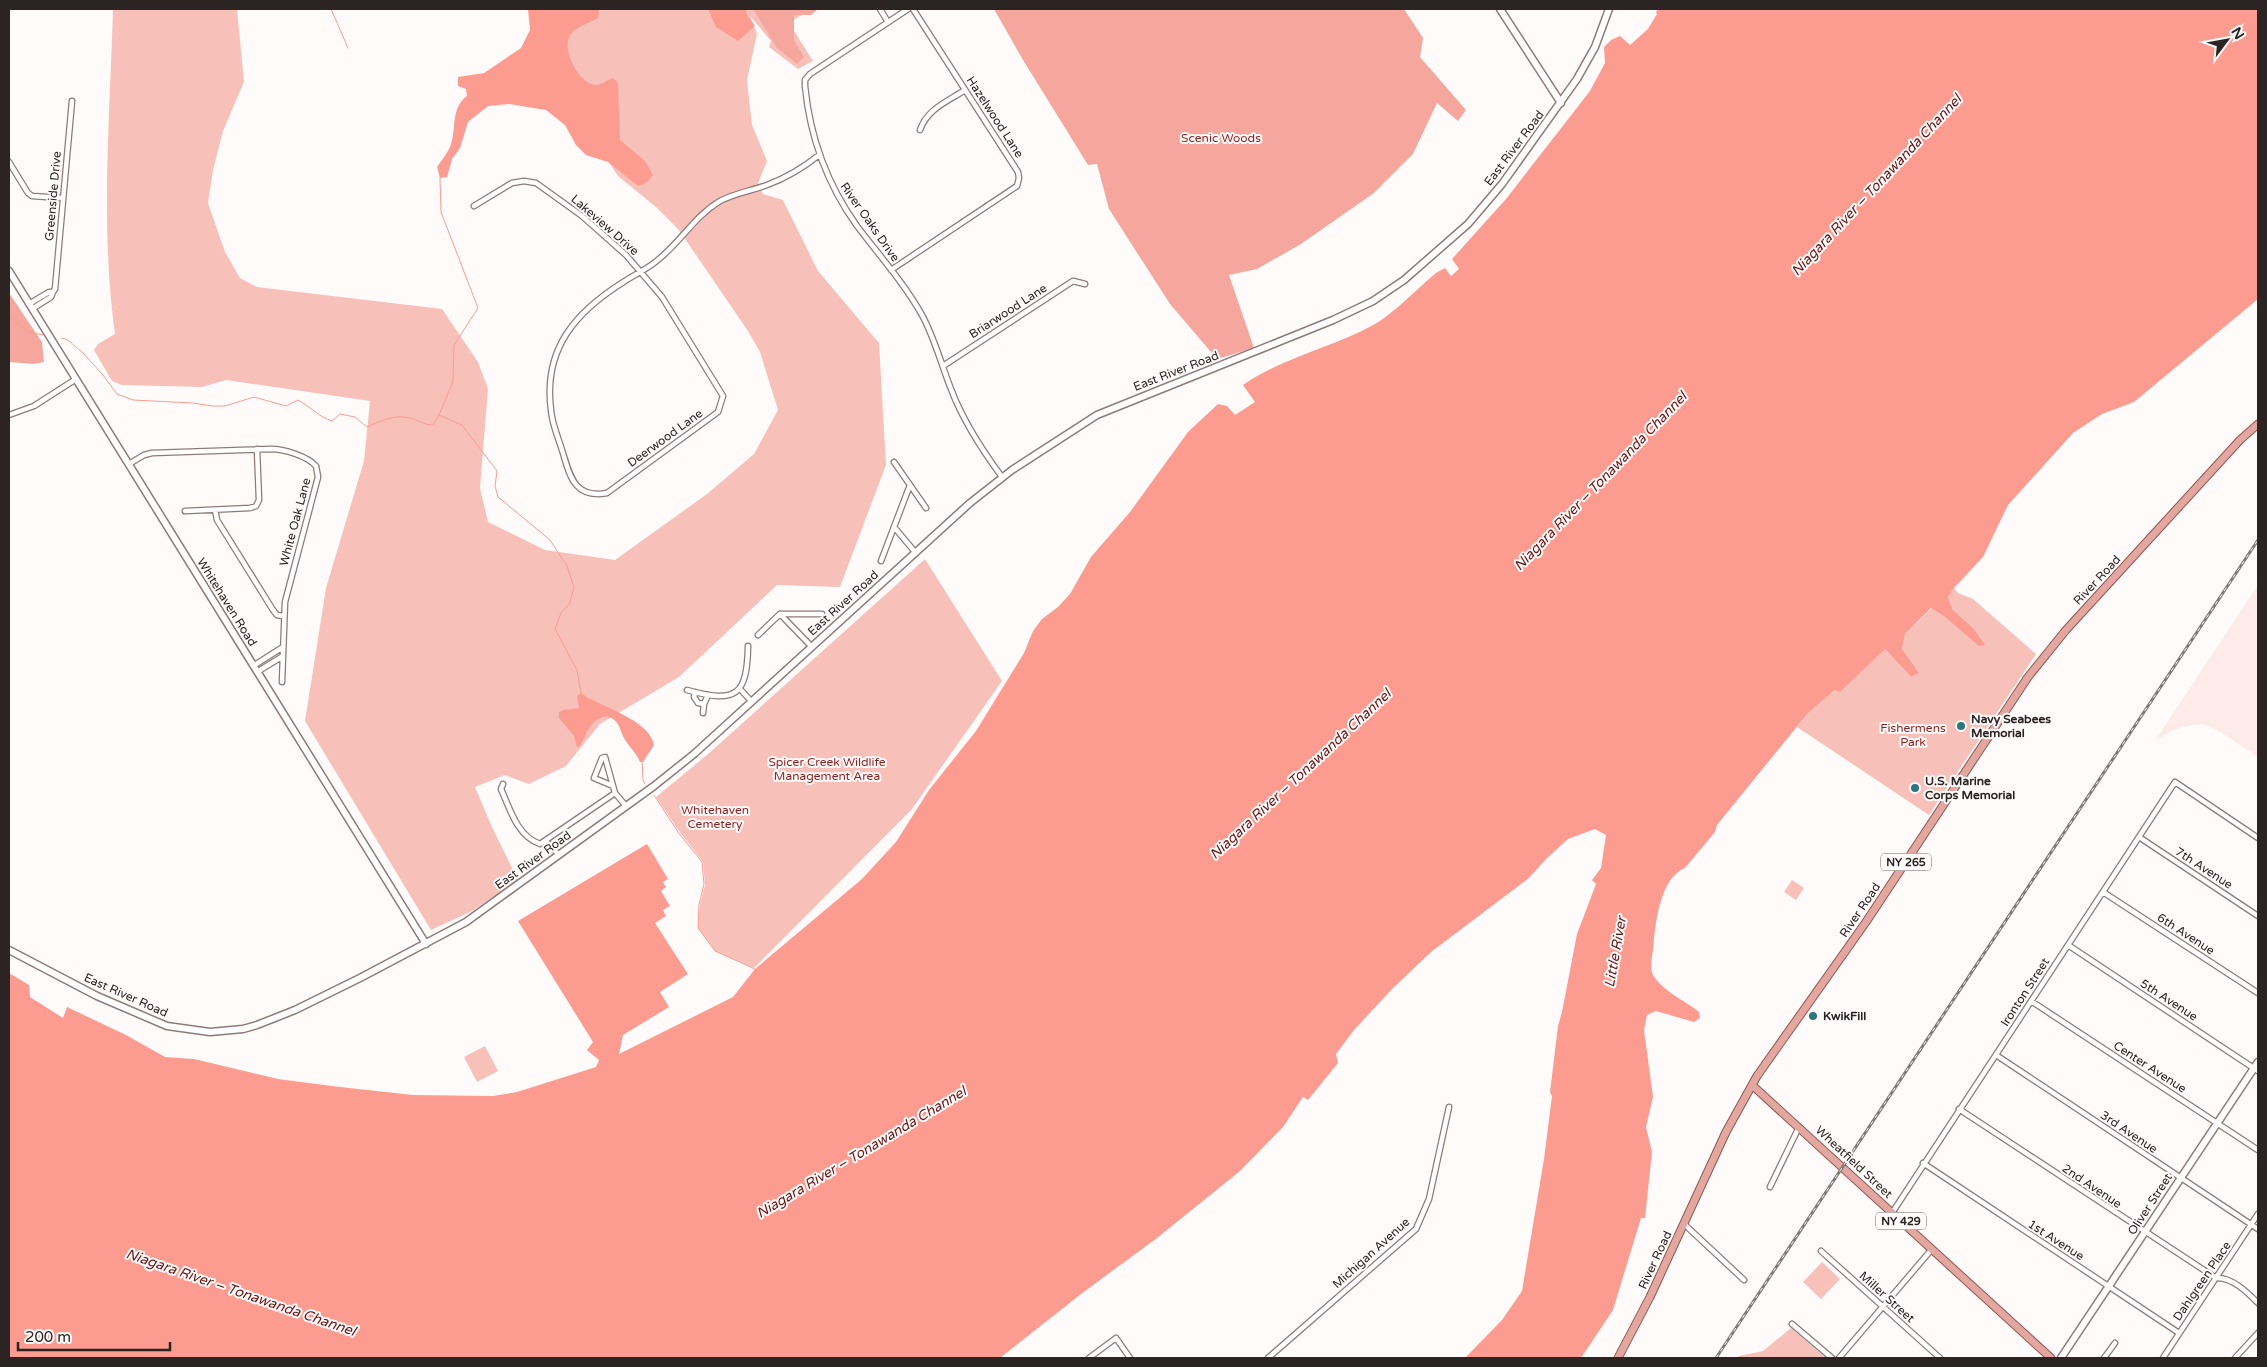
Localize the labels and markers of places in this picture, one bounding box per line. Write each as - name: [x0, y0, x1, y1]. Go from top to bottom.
- place label: Navy Seabees Memorial: [1971, 712, 2051, 740]
- marker: Navy Seabees Memorial: [1955, 720, 1967, 732]
- place label: U.S. Marine Corps Memorial: [1925, 774, 2015, 803]
- marker: U.S. Marine Corps Memorial: [1909, 782, 1921, 794]
- place label: KwikFill: [1823, 1009, 1866, 1023]
- marker: KwikFill: [1807, 1010, 1819, 1022]

